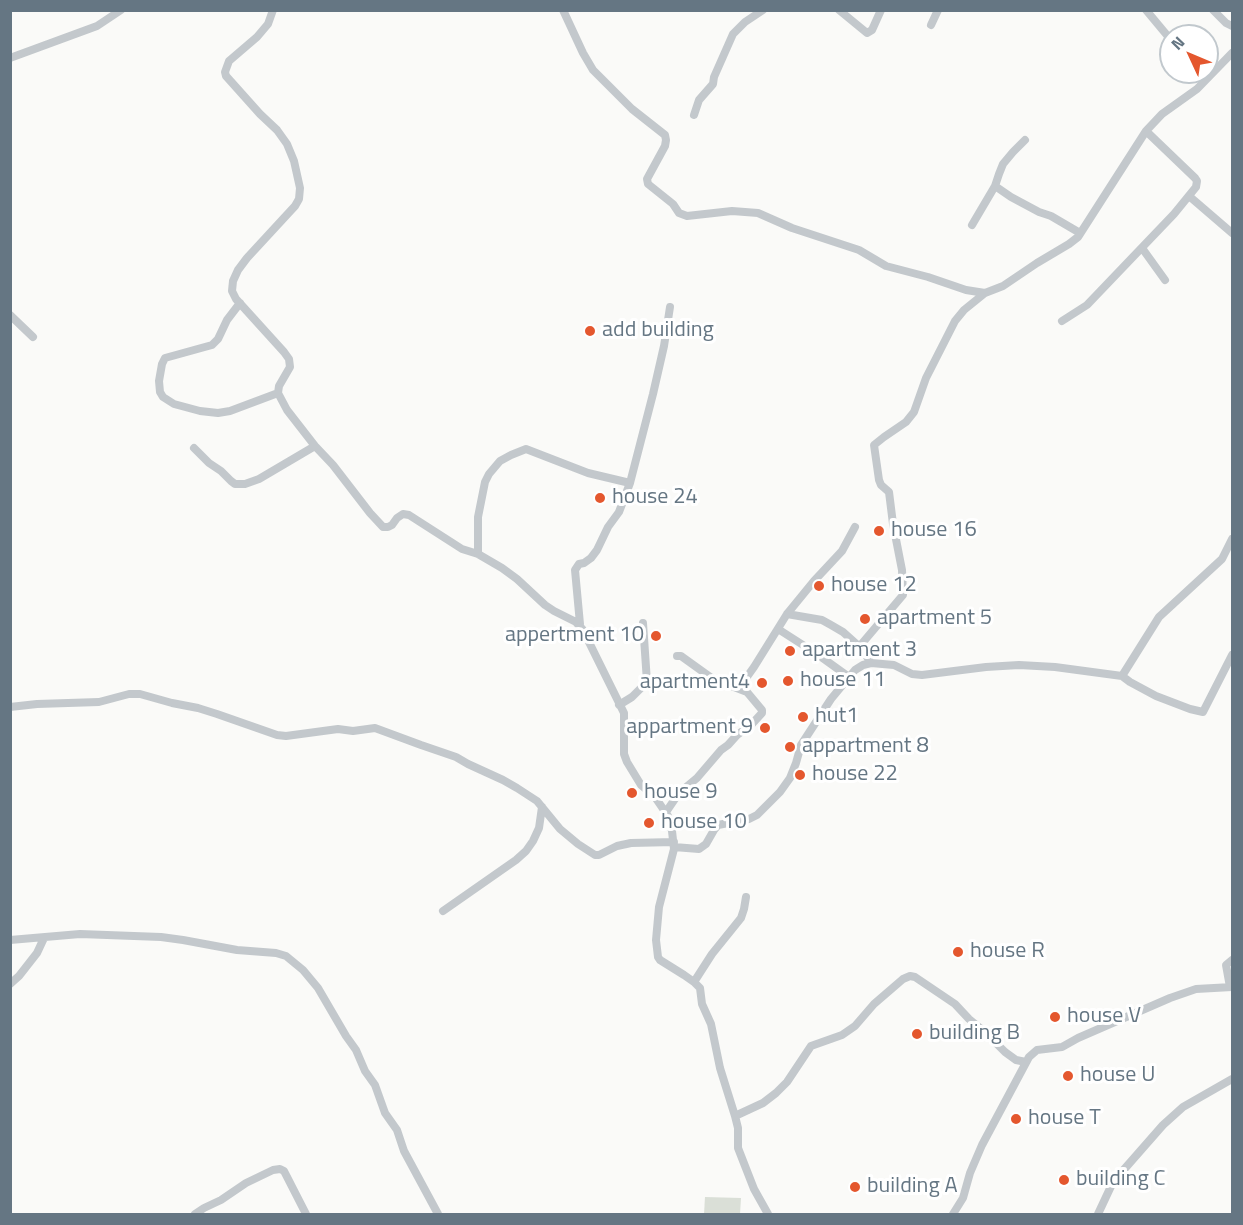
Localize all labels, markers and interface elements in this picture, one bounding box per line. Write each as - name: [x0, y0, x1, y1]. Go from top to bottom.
- north arrow: [1159, 24, 1219, 84]
- text: N: [1165, 31, 1190, 55]
- place label: add building: [602, 318, 714, 344]
- marker: add building: [583, 324, 597, 338]
- place label: house 24: [612, 485, 698, 511]
- marker: house 24: [593, 491, 607, 505]
- place label: house 16: [891, 518, 977, 544]
- marker: house 16: [872, 524, 886, 538]
- place label: house 12: [831, 573, 917, 599]
- marker: house 12: [812, 579, 826, 593]
- place label: apartment 5: [877, 606, 992, 632]
- marker: apartment 5: [858, 612, 872, 626]
- place label: appertment 10: [505, 623, 644, 649]
- marker: appertment 10: [649, 629, 663, 643]
- place label: apartment 3: [802, 638, 917, 664]
- marker: apartment 3: [783, 644, 797, 658]
- place label: house 11: [800, 668, 886, 694]
- place label: apartment4: [640, 670, 750, 696]
- marker: house 11: [781, 674, 795, 688]
- marker: apartment4: [755, 676, 769, 690]
- place label: hut1: [815, 704, 859, 730]
- marker: hut1: [796, 710, 810, 724]
- place label: appartment 9: [626, 715, 753, 741]
- marker: appartment 9: [758, 721, 772, 735]
- place label: appartment 8: [802, 734, 929, 760]
- marker: appartment 8: [783, 740, 797, 754]
- place label: house 22: [812, 762, 898, 788]
- marker: house 22: [793, 768, 807, 782]
- place label: house 9: [644, 780, 718, 806]
- marker: house 9: [625, 786, 639, 800]
- place label: house 10: [661, 810, 747, 836]
- marker: house 10: [642, 816, 656, 830]
- place label: house R: [970, 939, 1045, 965]
- marker: house R: [951, 945, 965, 959]
- place label: house V: [1067, 1004, 1141, 1030]
- marker: house V: [1048, 1010, 1062, 1024]
- place label: building B: [929, 1021, 1020, 1047]
- marker: building B: [910, 1027, 924, 1041]
- place label: house U: [1080, 1063, 1155, 1089]
- marker: house U: [1061, 1069, 1075, 1083]
- place label: house T: [1028, 1106, 1101, 1132]
- marker: house T: [1009, 1112, 1023, 1126]
- place label: building C: [1076, 1167, 1166, 1193]
- marker: building C: [1057, 1173, 1071, 1187]
- place label: building A: [867, 1174, 958, 1200]
- marker: building A: [848, 1180, 862, 1194]

